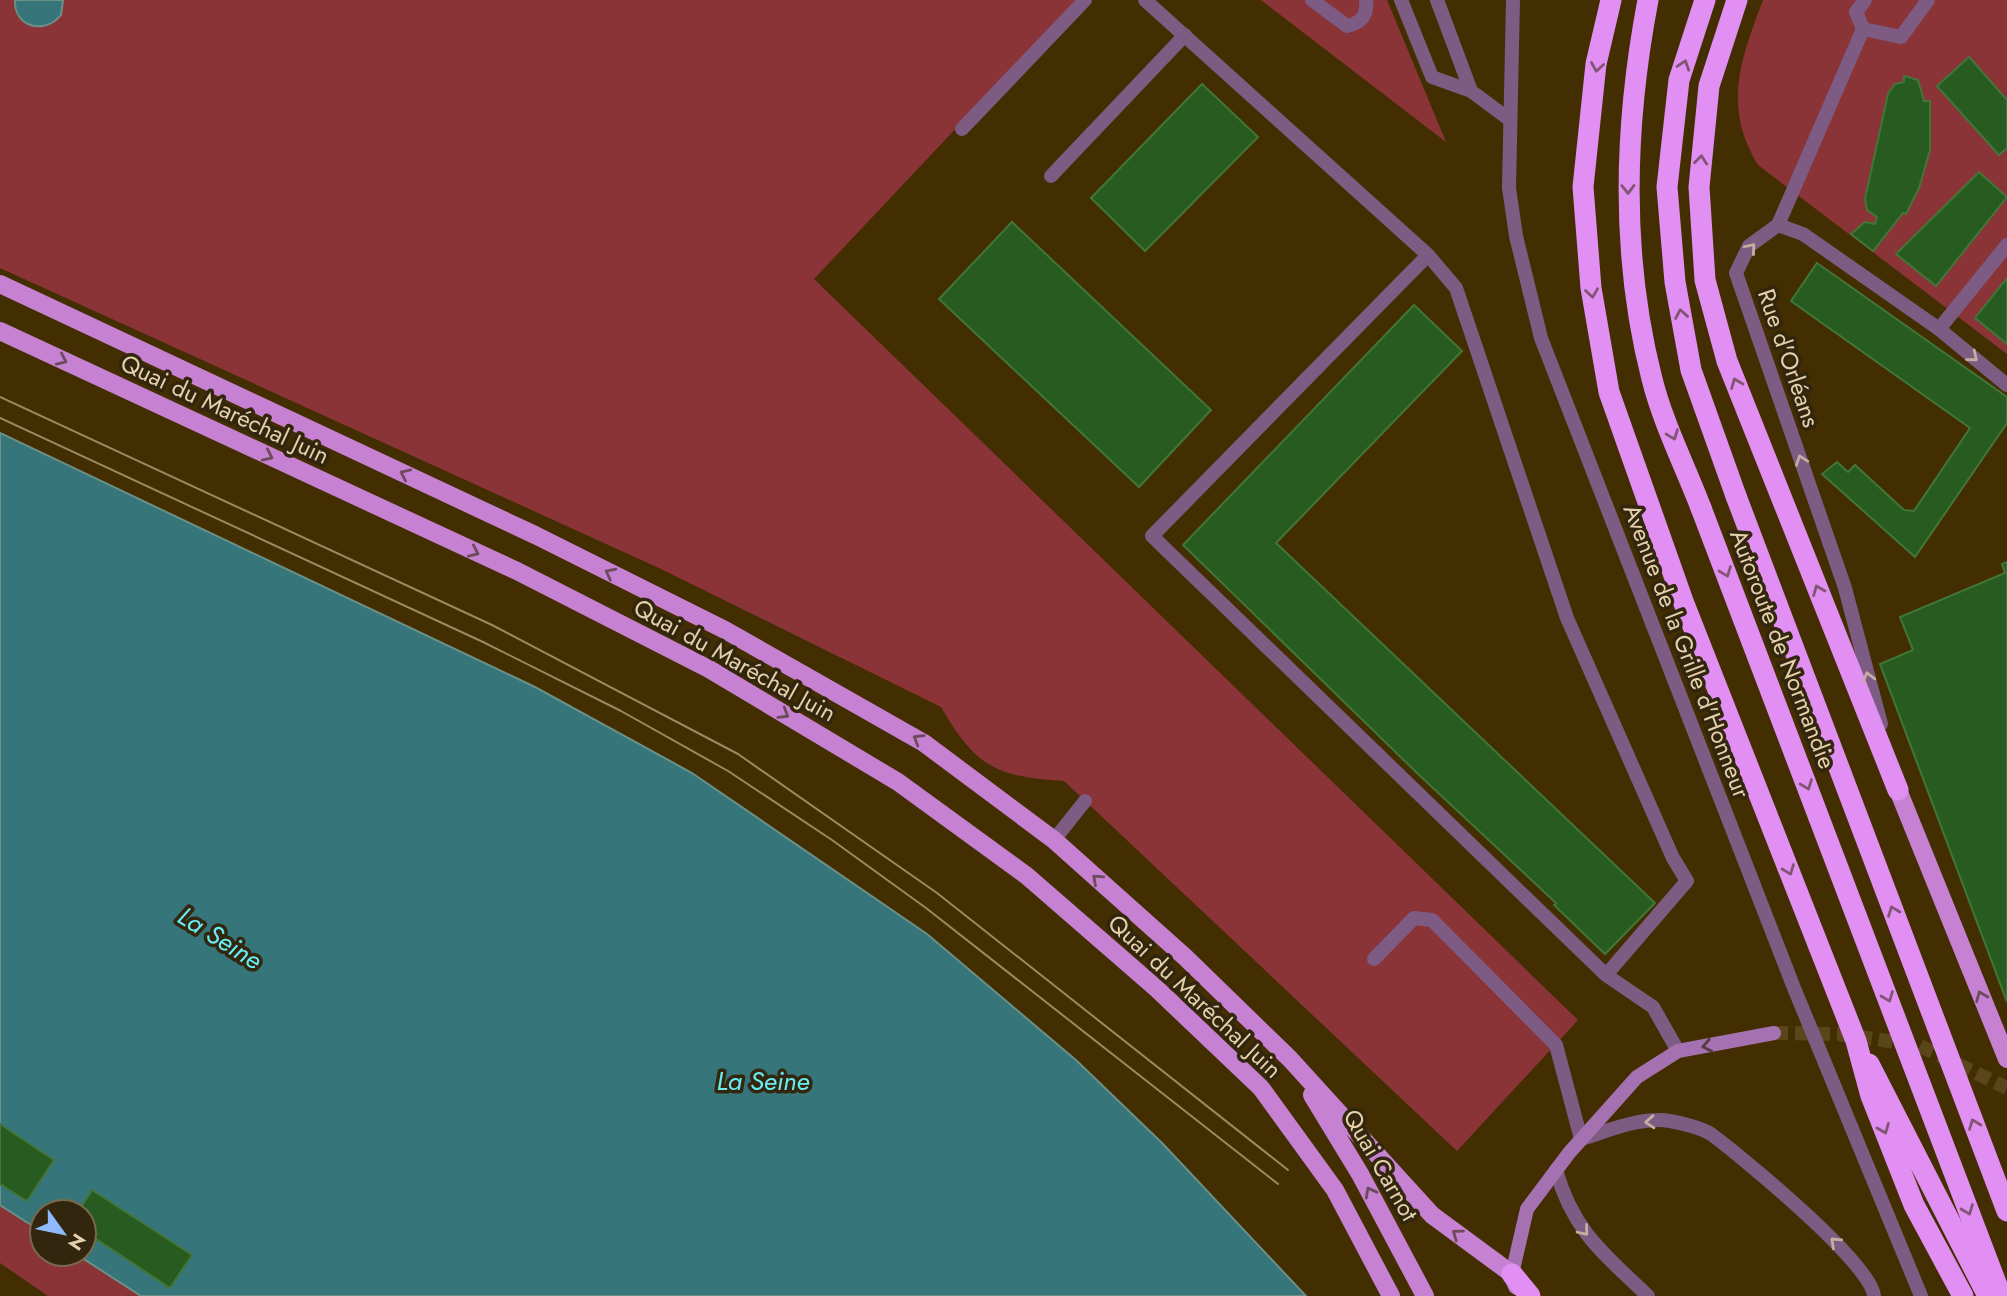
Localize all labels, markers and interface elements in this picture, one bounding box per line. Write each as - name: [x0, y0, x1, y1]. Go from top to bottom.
- one-way arrow: [1676, 59, 1690, 71]
- one-way arrow: [1590, 61, 1605, 73]
- one-way arrow: [1694, 155, 1709, 166]
- one-way arrow: [1620, 184, 1635, 195]
- one-way arrow: [1743, 243, 1756, 256]
- street label: Rue d'Orléans: [1749, 284, 1829, 432]
- one-way arrow: [1584, 287, 1599, 299]
- one-way arrow: [1674, 308, 1689, 320]
- street label: Quai du Maréchal Juin: [115, 345, 335, 473]
- one-way arrow: [1964, 349, 1977, 361]
- one-way arrow: [55, 352, 67, 366]
- one-way arrow: [1730, 378, 1744, 390]
- one-way arrow: [1665, 429, 1679, 441]
- one-way arrow: [261, 448, 273, 462]
- one-way arrow: [1795, 454, 1809, 466]
- one-way arrow: [400, 468, 412, 482]
- street label: Avenue de la Grille d'Honneur: [1615, 499, 1760, 804]
- street label: Autoroute de Normandie: [1721, 524, 1845, 774]
- one-way arrow: [467, 544, 480, 558]
- one-way arrow: [1717, 566, 1731, 578]
- one-way arrow: [605, 567, 617, 581]
- one-way arrow: [1812, 585, 1826, 597]
- street label: Quai du Maréchal Juin: [627, 590, 843, 730]
- one-way arrow: [1862, 671, 1876, 683]
- one-way arrow: [777, 706, 790, 719]
- one-way arrow: [912, 735, 925, 748]
- one-way arrow: [1798, 778, 1812, 790]
- one-way arrow: [1780, 863, 1794, 875]
- one-way arrow: [1092, 875, 1105, 887]
- water label: La Seine: [170, 897, 270, 979]
- street label: Quai du Maréchal Juin: [1100, 906, 1290, 1086]
- one-way arrow: [1888, 906, 1902, 918]
- one-way arrow: [1879, 991, 1893, 1003]
- one-way arrow: [1976, 991, 1990, 1003]
- one-way arrow: [1701, 1037, 1713, 1052]
- water label: La Seine: [716, 1062, 810, 1100]
- street label: Quai Carnot: [1335, 1102, 1427, 1228]
- one-way arrow: [1644, 1114, 1655, 1129]
- one-way arrow: [1968, 1119, 1982, 1131]
- one-way arrow: [1875, 1123, 1889, 1135]
- one-way arrow: [1365, 1187, 1379, 1200]
- north arrow: [28, 1198, 98, 1268]
- one-way arrow: [1960, 1204, 1974, 1216]
- one-way arrow: [1576, 1223, 1588, 1236]
- text: N: [61, 1228, 92, 1256]
- one-way arrow: [1452, 1230, 1465, 1242]
- one-way arrow: [1830, 1237, 1843, 1250]

